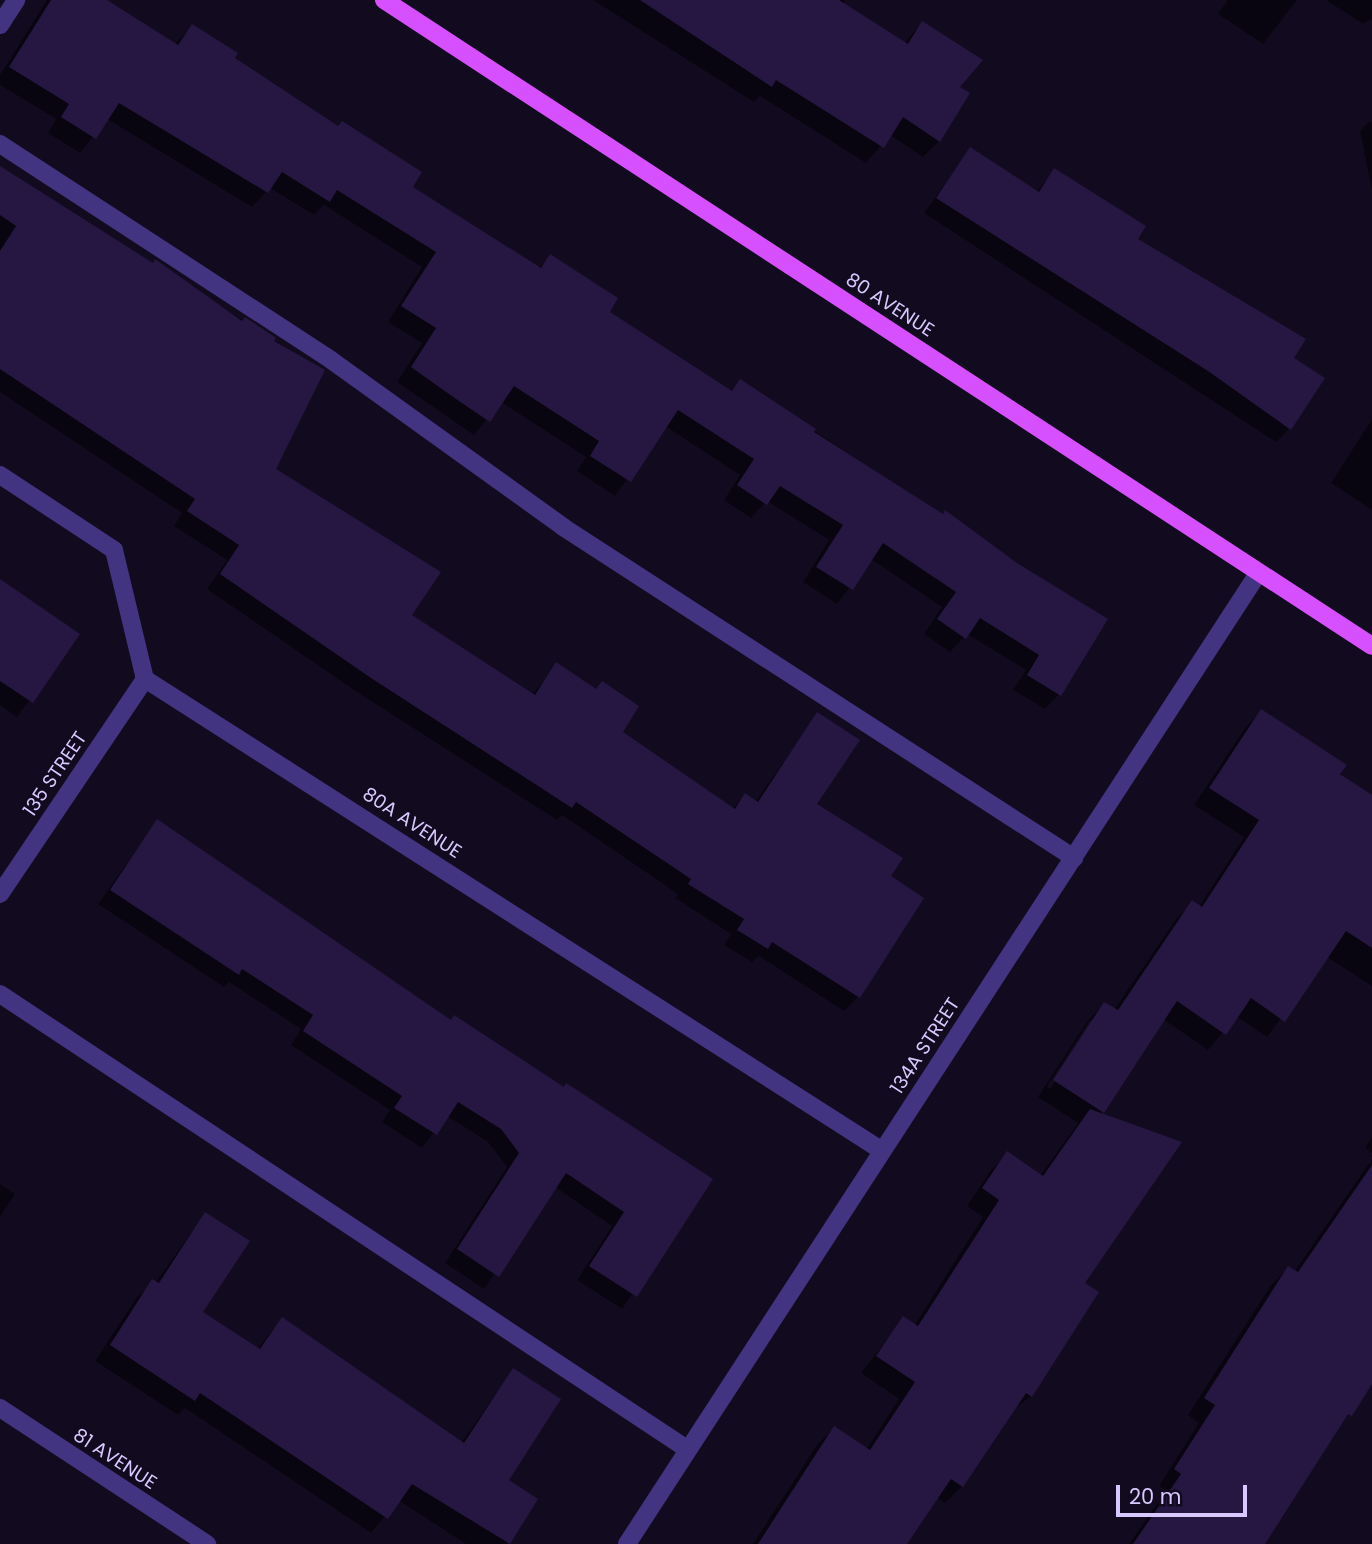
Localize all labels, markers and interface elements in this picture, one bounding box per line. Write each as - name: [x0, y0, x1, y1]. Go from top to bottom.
- street label: 80 AVENUE: [842, 268, 938, 342]
- street label: 135 STREET: [18, 727, 92, 821]
- street label: 80A AVENUE: [358, 783, 466, 863]
- street label: 134A STREET: [886, 994, 964, 1098]
- street label: 81 AVENUE: [69, 1424, 161, 1494]
- scale bar: [1120, 1470, 1251, 1514]
- text: 20 m: [1129, 1482, 1182, 1511]

